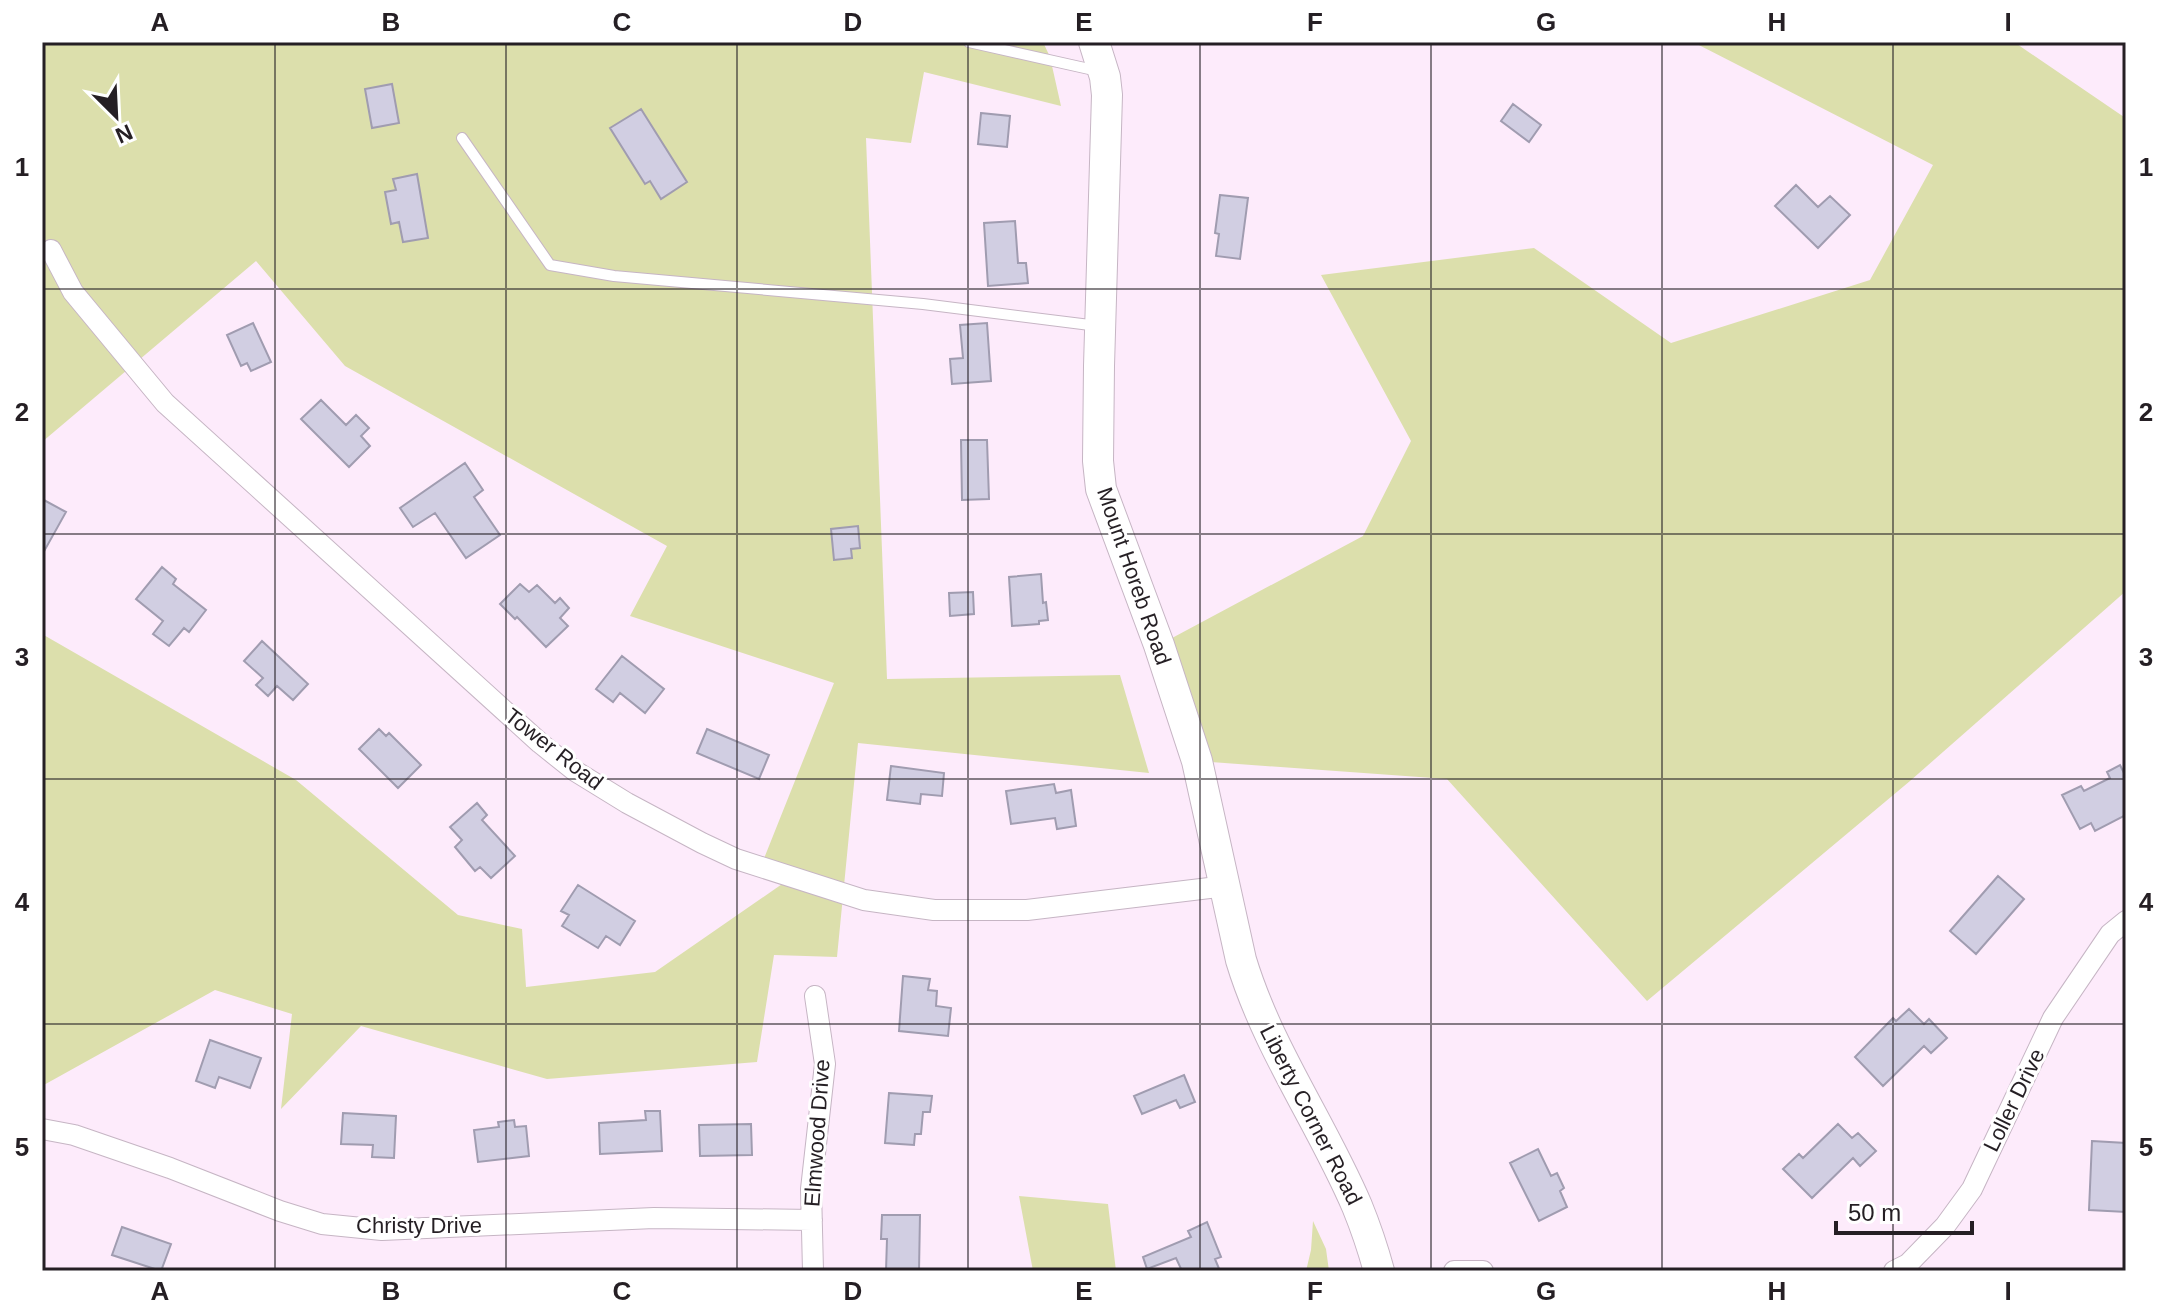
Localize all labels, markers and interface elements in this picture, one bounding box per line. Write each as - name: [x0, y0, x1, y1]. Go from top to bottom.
- text: A: [151, 7, 170, 37]
- text: B: [382, 7, 400, 37]
- text: C: [613, 7, 632, 37]
- text: D: [844, 7, 862, 37]
- text: E: [1075, 7, 1093, 37]
- text: F: [1307, 7, 1323, 37]
- text: G: [1536, 7, 1556, 37]
- text: H: [1768, 7, 1786, 37]
- text: I: [2004, 7, 2012, 37]
- north arrow: [76, 76, 156, 156]
- text: N: [112, 119, 136, 148]
- text: 1: [15, 152, 29, 182]
- text: 1: [2139, 152, 2153, 182]
- text: 2: [15, 397, 29, 427]
- text: 2: [2139, 397, 2153, 427]
- street label: Mount Horeb Road: [1092, 484, 1176, 668]
- text: 3: [15, 642, 29, 672]
- text: 3: [2139, 642, 2153, 672]
- street label: Tower Road: [500, 703, 608, 795]
- text: 4: [15, 887, 30, 917]
- text: 4: [2139, 887, 2154, 917]
- street label: Liberty Corner Road: [1255, 1021, 1367, 1209]
- street label: Loller Drive: [1978, 1045, 2050, 1155]
- street label: Elmwood Drive: [799, 1058, 835, 1208]
- text: 5: [15, 1132, 29, 1162]
- text: 5: [2139, 1132, 2153, 1162]
- scale bar: [1836, 1185, 1972, 1235]
- text: 50 m: [1848, 1199, 1901, 1226]
- street label: Christy Drive: [356, 1213, 482, 1238]
- text: A: [151, 1276, 170, 1306]
- text: B: [382, 1276, 400, 1306]
- text: C: [613, 1276, 632, 1306]
- text: D: [844, 1276, 862, 1306]
- text: E: [1075, 1276, 1093, 1306]
- text: F: [1307, 1276, 1323, 1306]
- text: G: [1536, 1276, 1556, 1306]
- text: H: [1768, 1276, 1786, 1306]
- text: I: [2004, 1276, 2012, 1306]

